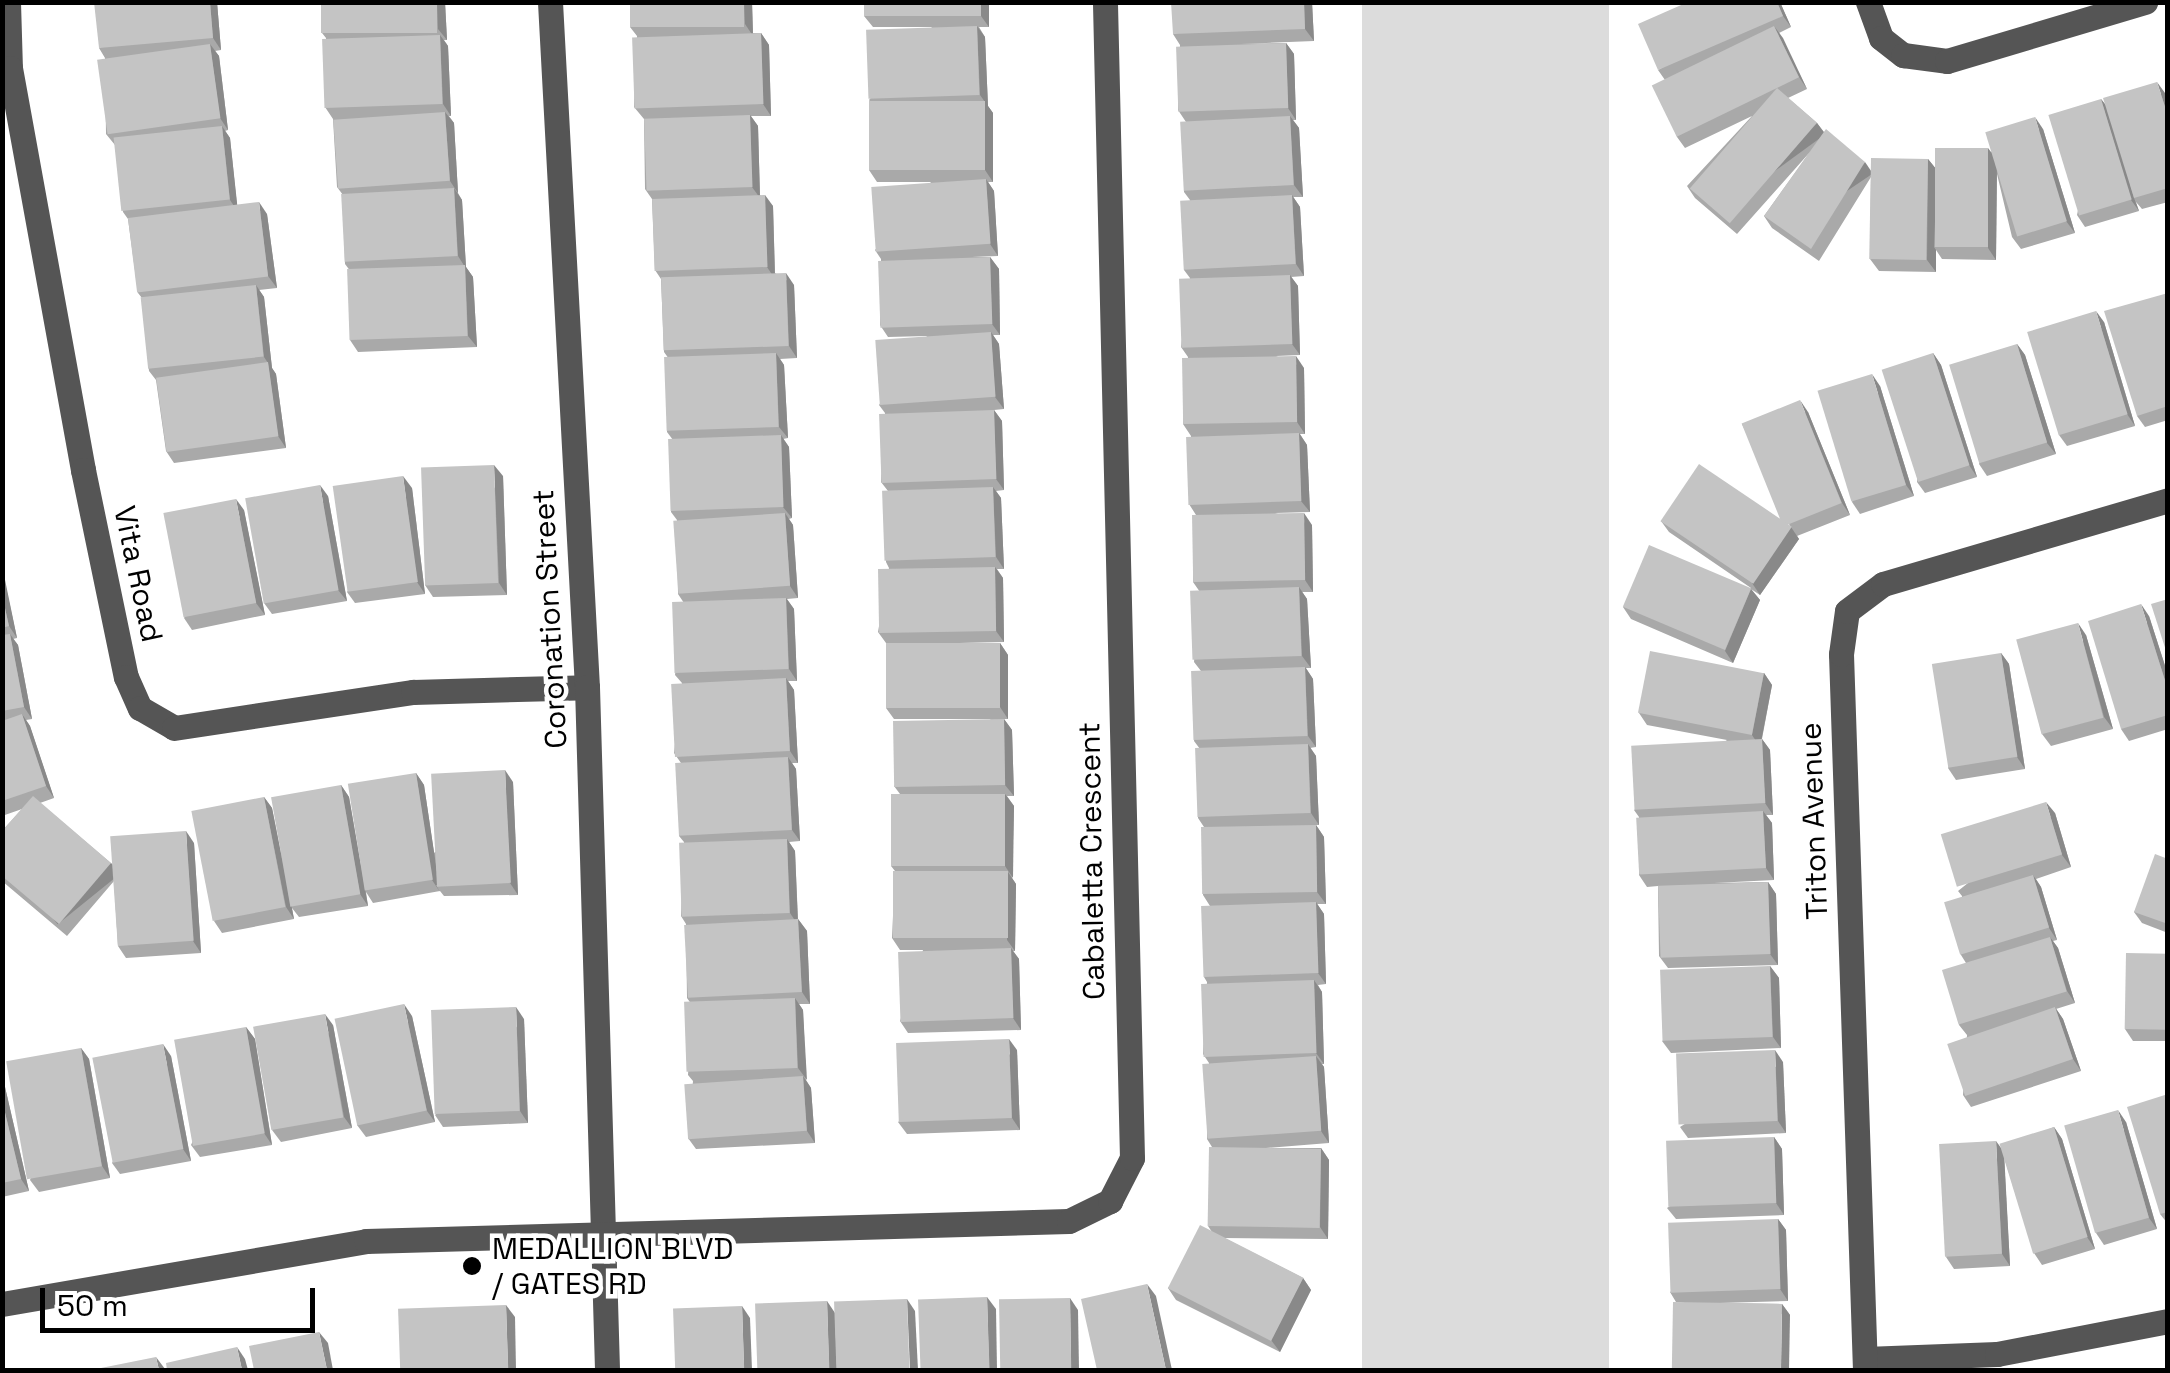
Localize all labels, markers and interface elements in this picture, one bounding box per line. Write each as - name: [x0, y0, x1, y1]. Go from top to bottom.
- street label: Coronation Street: [525, 489, 575, 749]
- street label: Vita Road: [106, 503, 170, 645]
- street label: Triton Avenue: [1793, 721, 1835, 921]
- street label: Cabaletta Crescent: [1072, 722, 1112, 1000]
- place label: MEDALLION BLVD / GATES RD: [492, 1231, 733, 1302]
- marker: MEDALLION BLVD / GATES RD: [461, 1255, 483, 1277]
- scale bar: [45, 1268, 320, 1330]
- text: 50 m: [57, 1286, 128, 1325]

